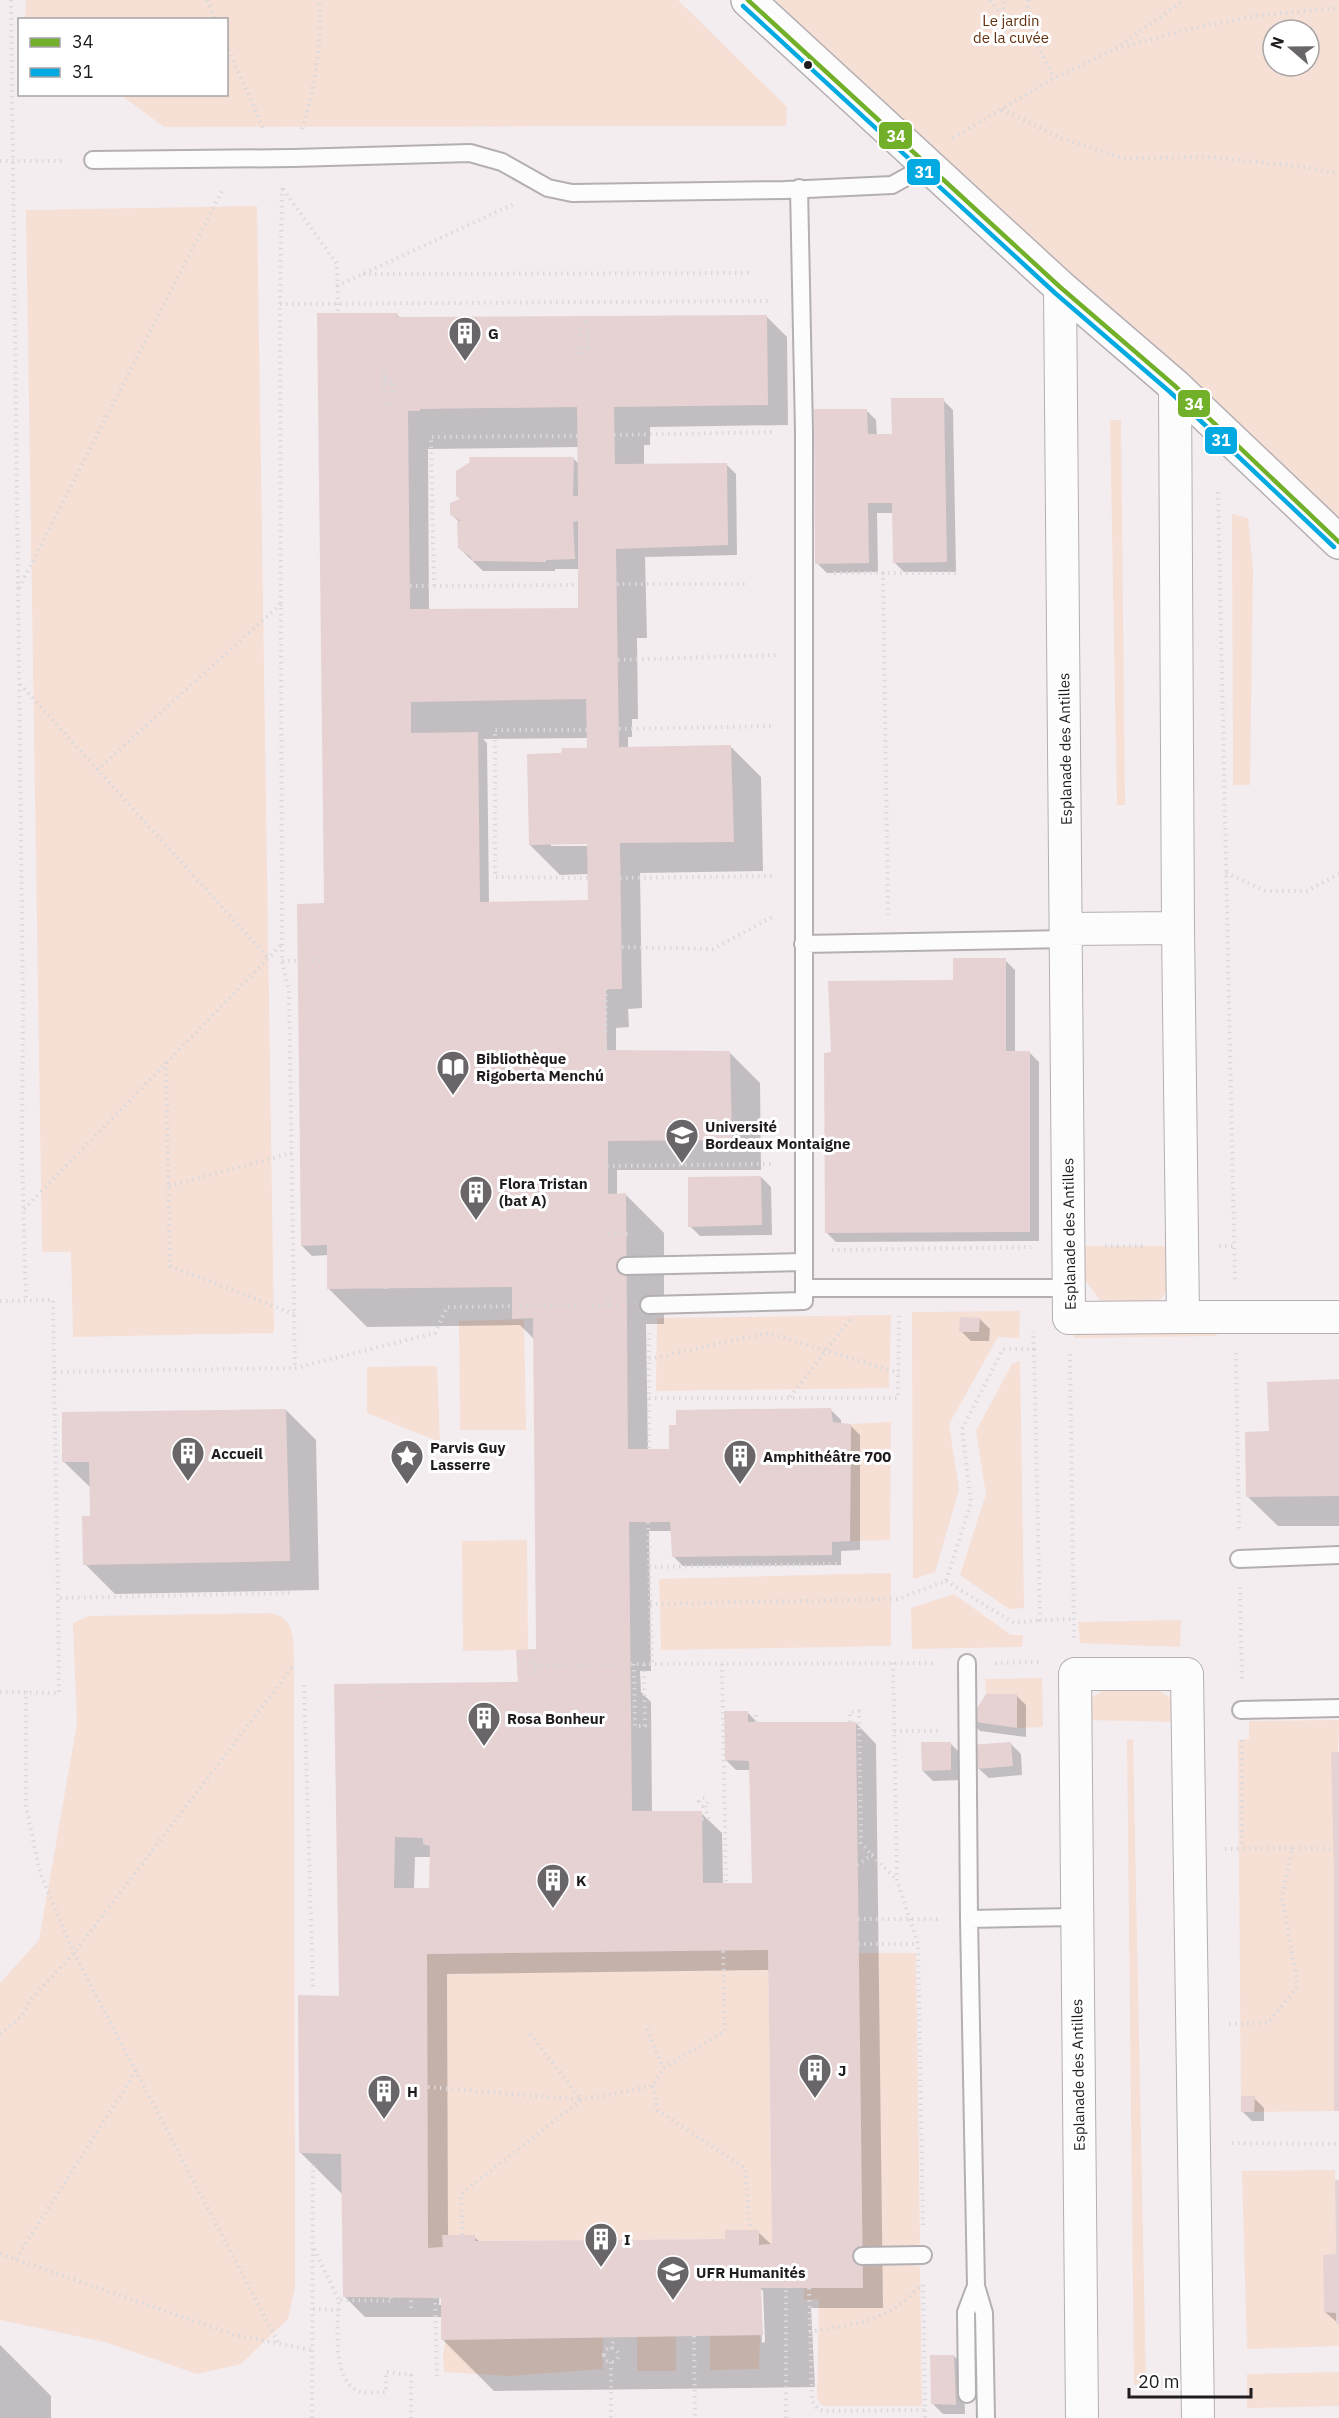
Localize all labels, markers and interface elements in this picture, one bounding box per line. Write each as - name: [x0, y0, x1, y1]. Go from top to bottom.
- park label: Le jardin de la cuvée: [973, 11, 1049, 47]
- legend: [18, 18, 228, 96]
- north arrow: [1261, 18, 1321, 78]
- text: 34: [72, 30, 94, 53]
- text: N: [1266, 34, 1288, 52]
- unlabelled marker: [802, 59, 814, 71]
- text: 31: [72, 60, 94, 83]
- line badge: 34: [878, 121, 913, 150]
- text: 34: [886, 126, 906, 146]
- line badge: 31: [906, 158, 941, 186]
- text: 31: [914, 162, 934, 182]
- building icon: G: [447, 315, 483, 362]
- place label: G: [488, 324, 499, 343]
- line badge: 34: [1177, 389, 1211, 418]
- text: 34: [1184, 394, 1204, 414]
- line badge: 31: [1204, 426, 1238, 455]
- text: 31: [1211, 430, 1231, 450]
- street label: Esplanade des Antilles: [1054, 673, 1076, 825]
- library icon: Bibliothèque Rigoberta Menchú: [435, 1049, 471, 1096]
- place label: Bibliothèque Rigoberta Menchú: [476, 1049, 604, 1085]
- school or university icon: Université Bordeaux Montaigne: [664, 1117, 700, 1164]
- place label: Université Bordeaux Montaigne: [705, 1117, 850, 1153]
- street label: Esplanade des Antilles: [1058, 1158, 1080, 1310]
- building icon: Flora Tristan (bat A): [458, 1174, 494, 1221]
- place label: Flora Tristan (bat A): [499, 1174, 588, 1210]
- building icon: Accueil: [170, 1435, 206, 1482]
- place icon: Parvis Guy Lasserre: [389, 1438, 425, 1485]
- place label: Parvis Guy Lasserre: [430, 1438, 506, 1474]
- building icon: Amphithéâtre 700: [722, 1438, 758, 1485]
- place label: Accueil: [211, 1444, 263, 1463]
- place label: Amphithéâtre 700: [763, 1447, 891, 1466]
- building icon: Rosa Bonheur: [466, 1700, 502, 1747]
- place label: Rosa Bonheur: [507, 1709, 605, 1728]
- building icon: K: [535, 1862, 571, 1909]
- place label: K: [576, 1871, 587, 1890]
- street label: Esplanade des Antilles: [1067, 1999, 1089, 2151]
- building icon: J: [797, 2052, 833, 2099]
- place label: J: [838, 2061, 846, 2080]
- building icon: H: [366, 2073, 402, 2120]
- place label: H: [407, 2082, 418, 2101]
- building icon: I: [583, 2221, 619, 2268]
- place label: I: [624, 2230, 630, 2249]
- school or university icon: UFR Humanités: [655, 2254, 691, 2301]
- place label: UFR Humanités: [696, 2263, 806, 2282]
- scale bar: [1129, 2361, 1250, 2399]
- text: 20 m: [1138, 2370, 1180, 2393]

